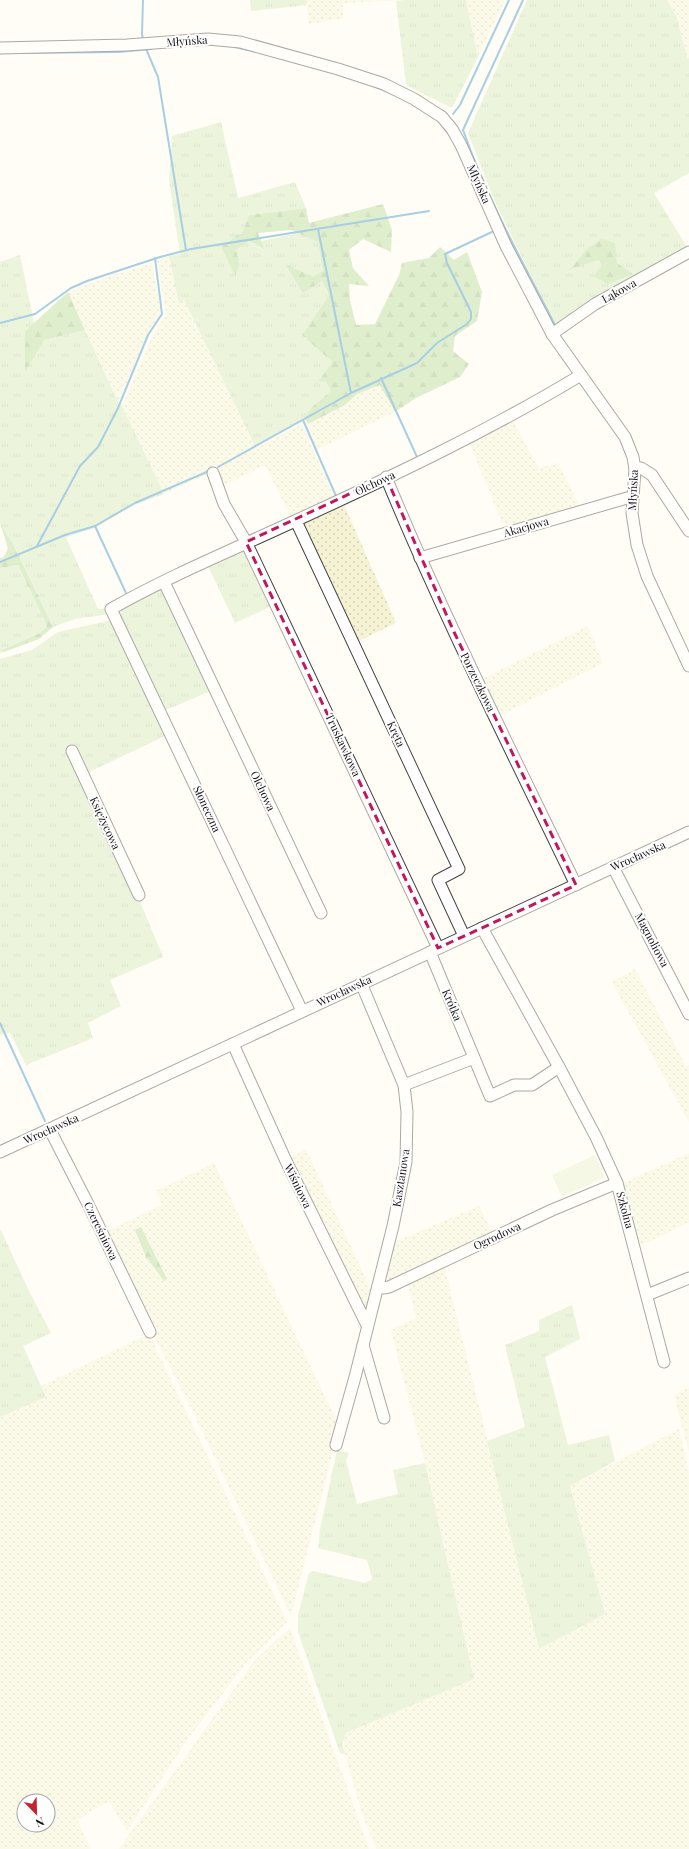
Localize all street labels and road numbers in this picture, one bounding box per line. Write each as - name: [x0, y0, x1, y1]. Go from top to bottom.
- street label: Młyńska: [166, 32, 209, 49]
- street label: Młyńska: [464, 162, 495, 206]
- street label: Łąkowa: [599, 275, 639, 306]
- street label: Olchowa: [352, 467, 398, 498]
- street label: Młyńska: [624, 469, 641, 511]
- street label: Akacjowa: [500, 513, 551, 540]
- street label: Porzeczkowa: [458, 650, 499, 714]
- street label: Truskawkowa: [322, 711, 365, 779]
- street label: Kręta: [384, 718, 409, 750]
- street label: Olchowa: [248, 768, 279, 814]
- street label: Słoneczna: [190, 783, 225, 835]
- street label: Księżycowa: [87, 794, 124, 852]
- street label: Wrocławska: [607, 837, 668, 875]
- street label: Magnoliowa: [632, 910, 673, 970]
- street label: Wrocławska: [313, 971, 374, 1010]
- street label: Krótka: [439, 987, 466, 1023]
- street label: Wrocławska: [20, 1110, 81, 1148]
- street label: Kasztanowa: [389, 1147, 413, 1208]
- street label: Wiśniowa: [281, 1160, 316, 1211]
- street label: Szkolna: [613, 1190, 638, 1231]
- street label: Czereśniowa: [81, 1199, 122, 1263]
- street label: Ogrodowa: [471, 1218, 523, 1253]

